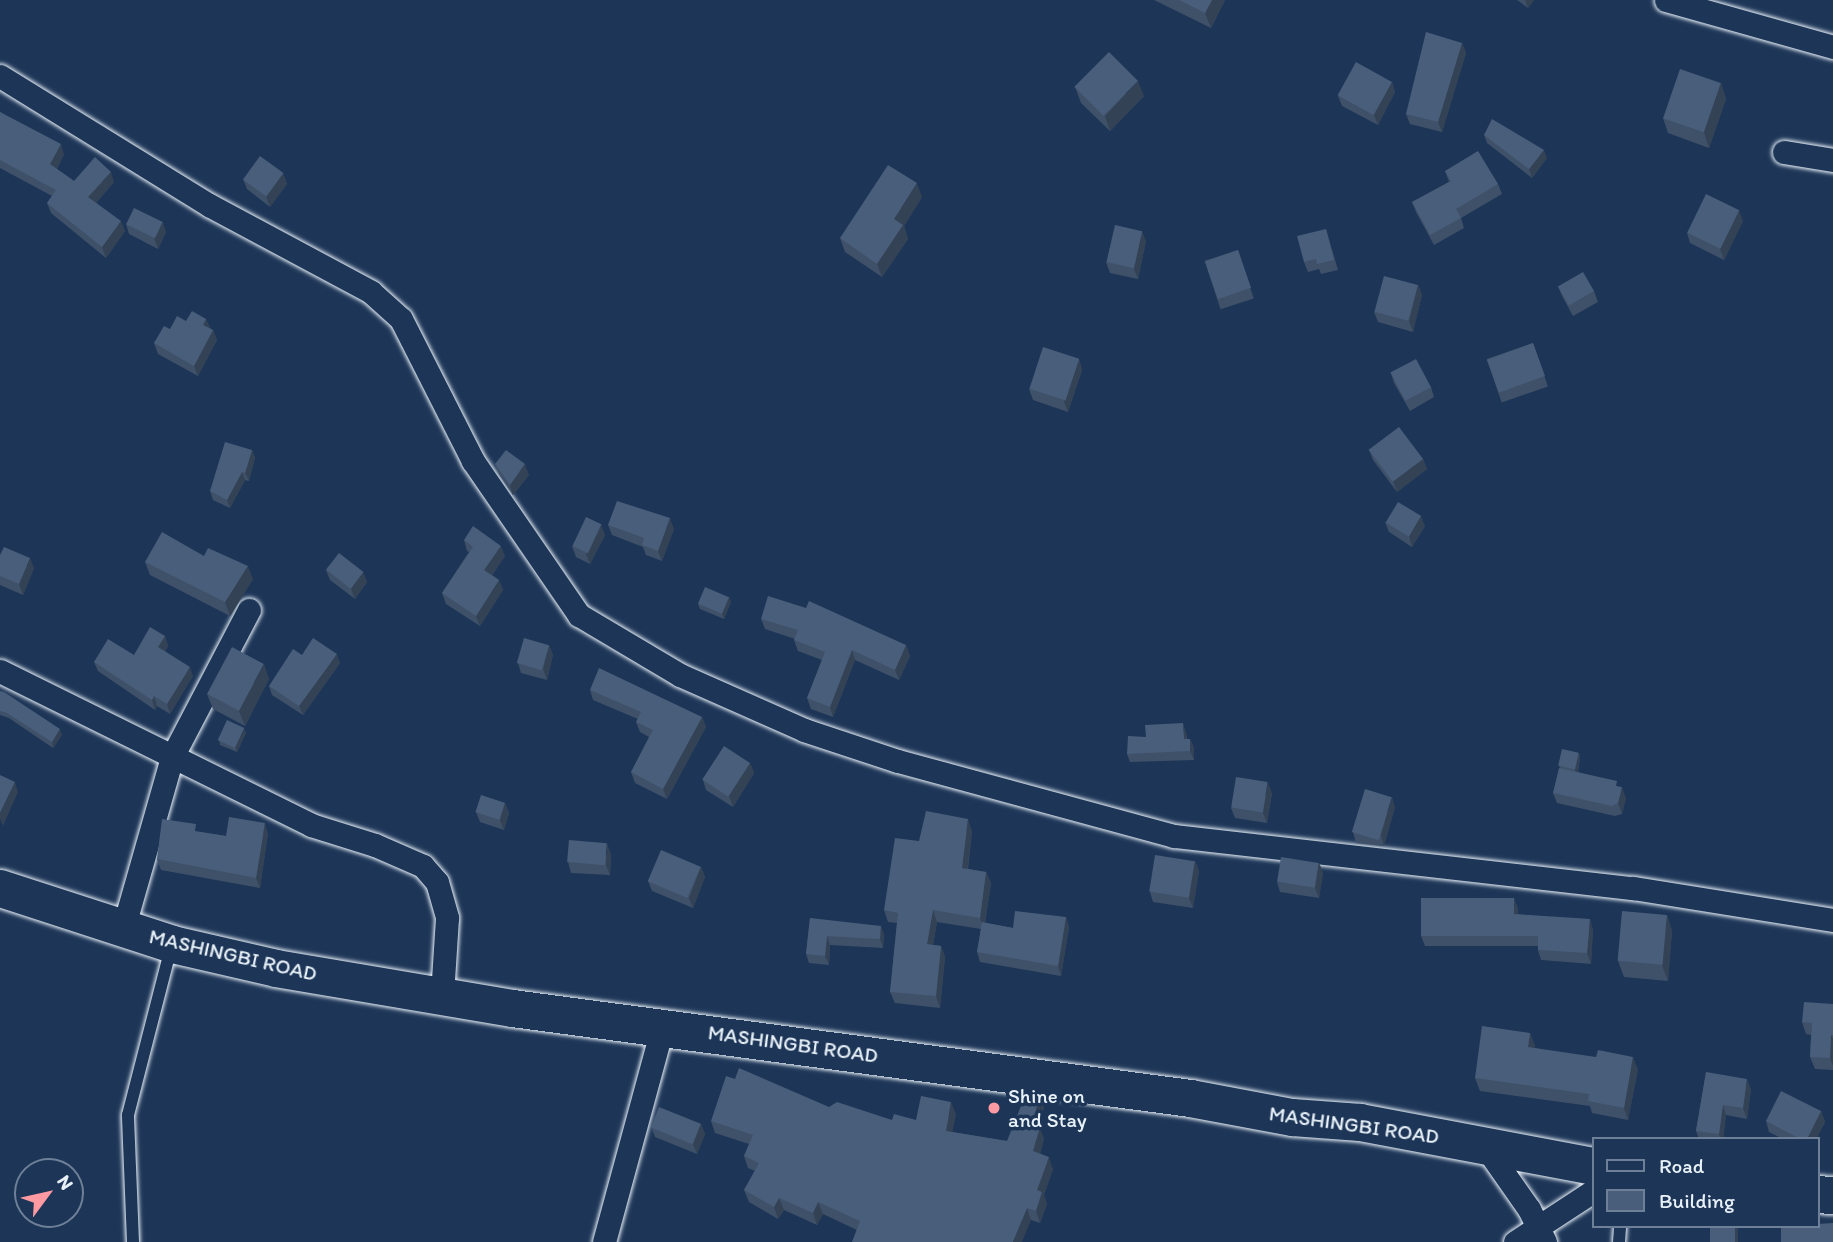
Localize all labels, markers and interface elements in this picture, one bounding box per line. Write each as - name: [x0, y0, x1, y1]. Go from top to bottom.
- street label: MASHINGBI ROAD: [147, 923, 319, 987]
- street label: MASHINGBI ROAD: [706, 1020, 880, 1068]
- place label: Shine on and Stay: [1008, 1083, 1087, 1133]
- marker: Shine on and Stay: [986, 1100, 1002, 1116]
- street label: MASHINGBI ROAD: [1267, 1101, 1441, 1149]
- legend: [1591, 1137, 1819, 1228]
- text: Road: [1659, 1153, 1704, 1178]
- north arrow: [14, 1158, 84, 1228]
- text: N: [52, 1171, 78, 1194]
- text: Building: [1659, 1188, 1735, 1213]

